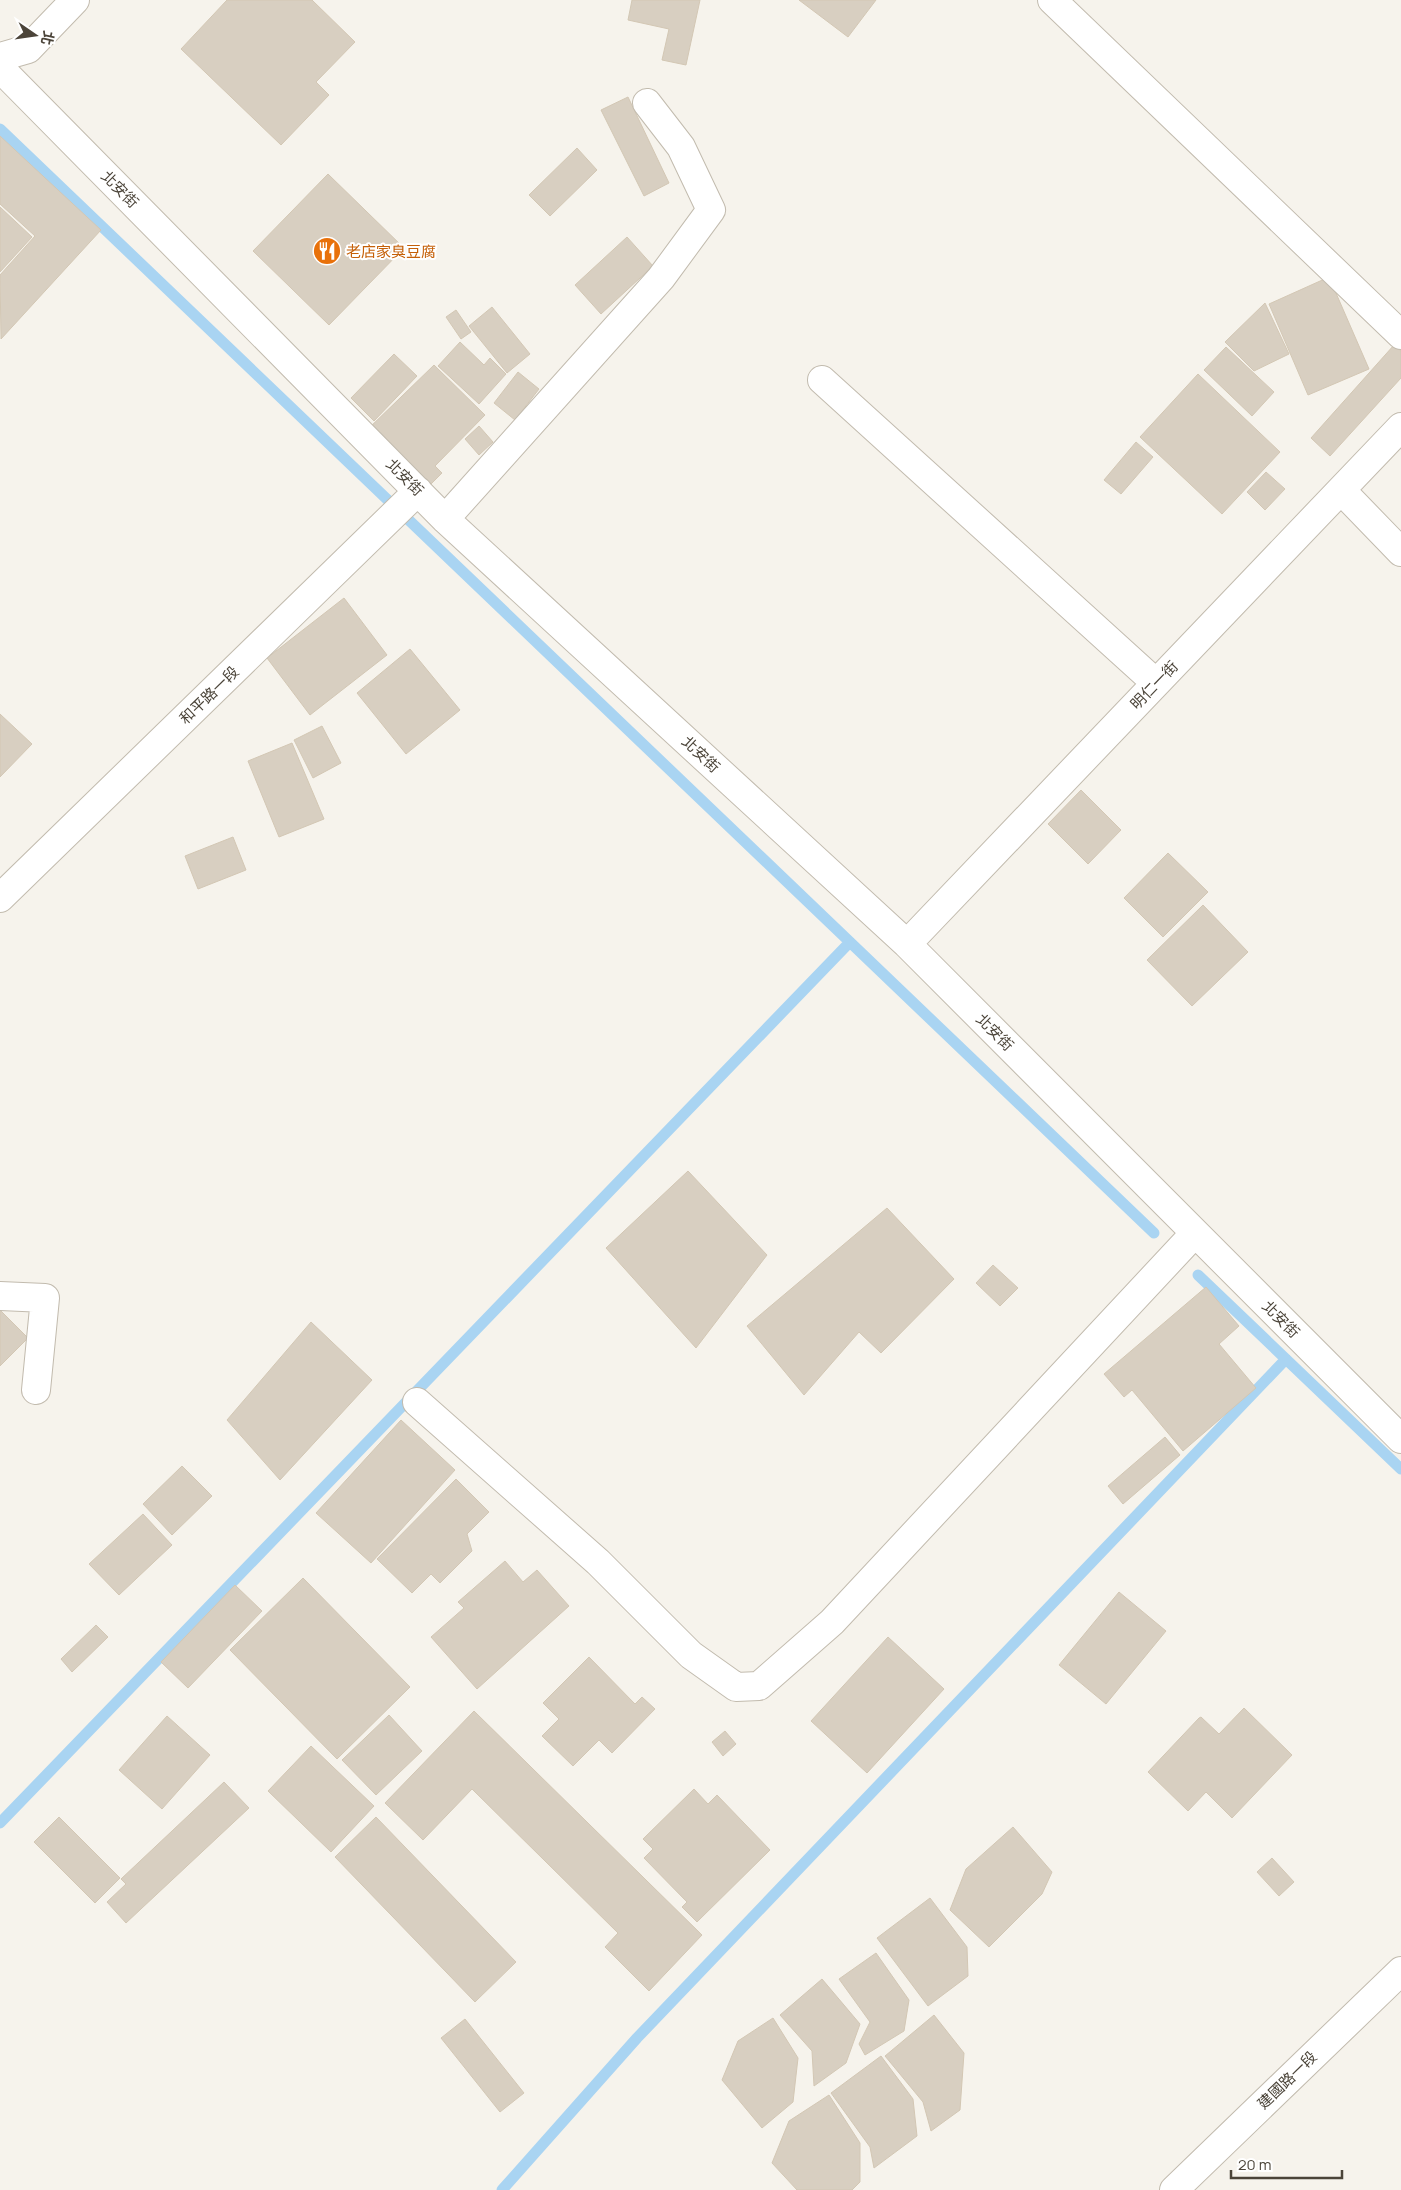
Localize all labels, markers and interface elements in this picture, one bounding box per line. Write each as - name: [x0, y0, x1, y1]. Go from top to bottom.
- north arrow: [10, 10, 60, 60]
- text: 北: [37, 29, 59, 47]
- street label: 北安街: [97, 166, 143, 212]
- restaurant icon: 老店家臭豆腐: [312, 236, 342, 266]
- place label: 老店家臭豆腐: [346, 241, 436, 262]
- street label: 北安街: [382, 454, 428, 500]
- street label: 明仁一街: [1126, 656, 1182, 714]
- street label: 和平路一段: [175, 661, 243, 729]
- street label: 北安街: [677, 731, 725, 777]
- street label: 北安街: [972, 1009, 1018, 1055]
- street label: 北安街: [1258, 1296, 1304, 1342]
- street label: 建國路一段: [1253, 2046, 1321, 2114]
- scale bar: [1231, 2148, 1342, 2180]
- text: 20 m: [1238, 2154, 1271, 2175]

